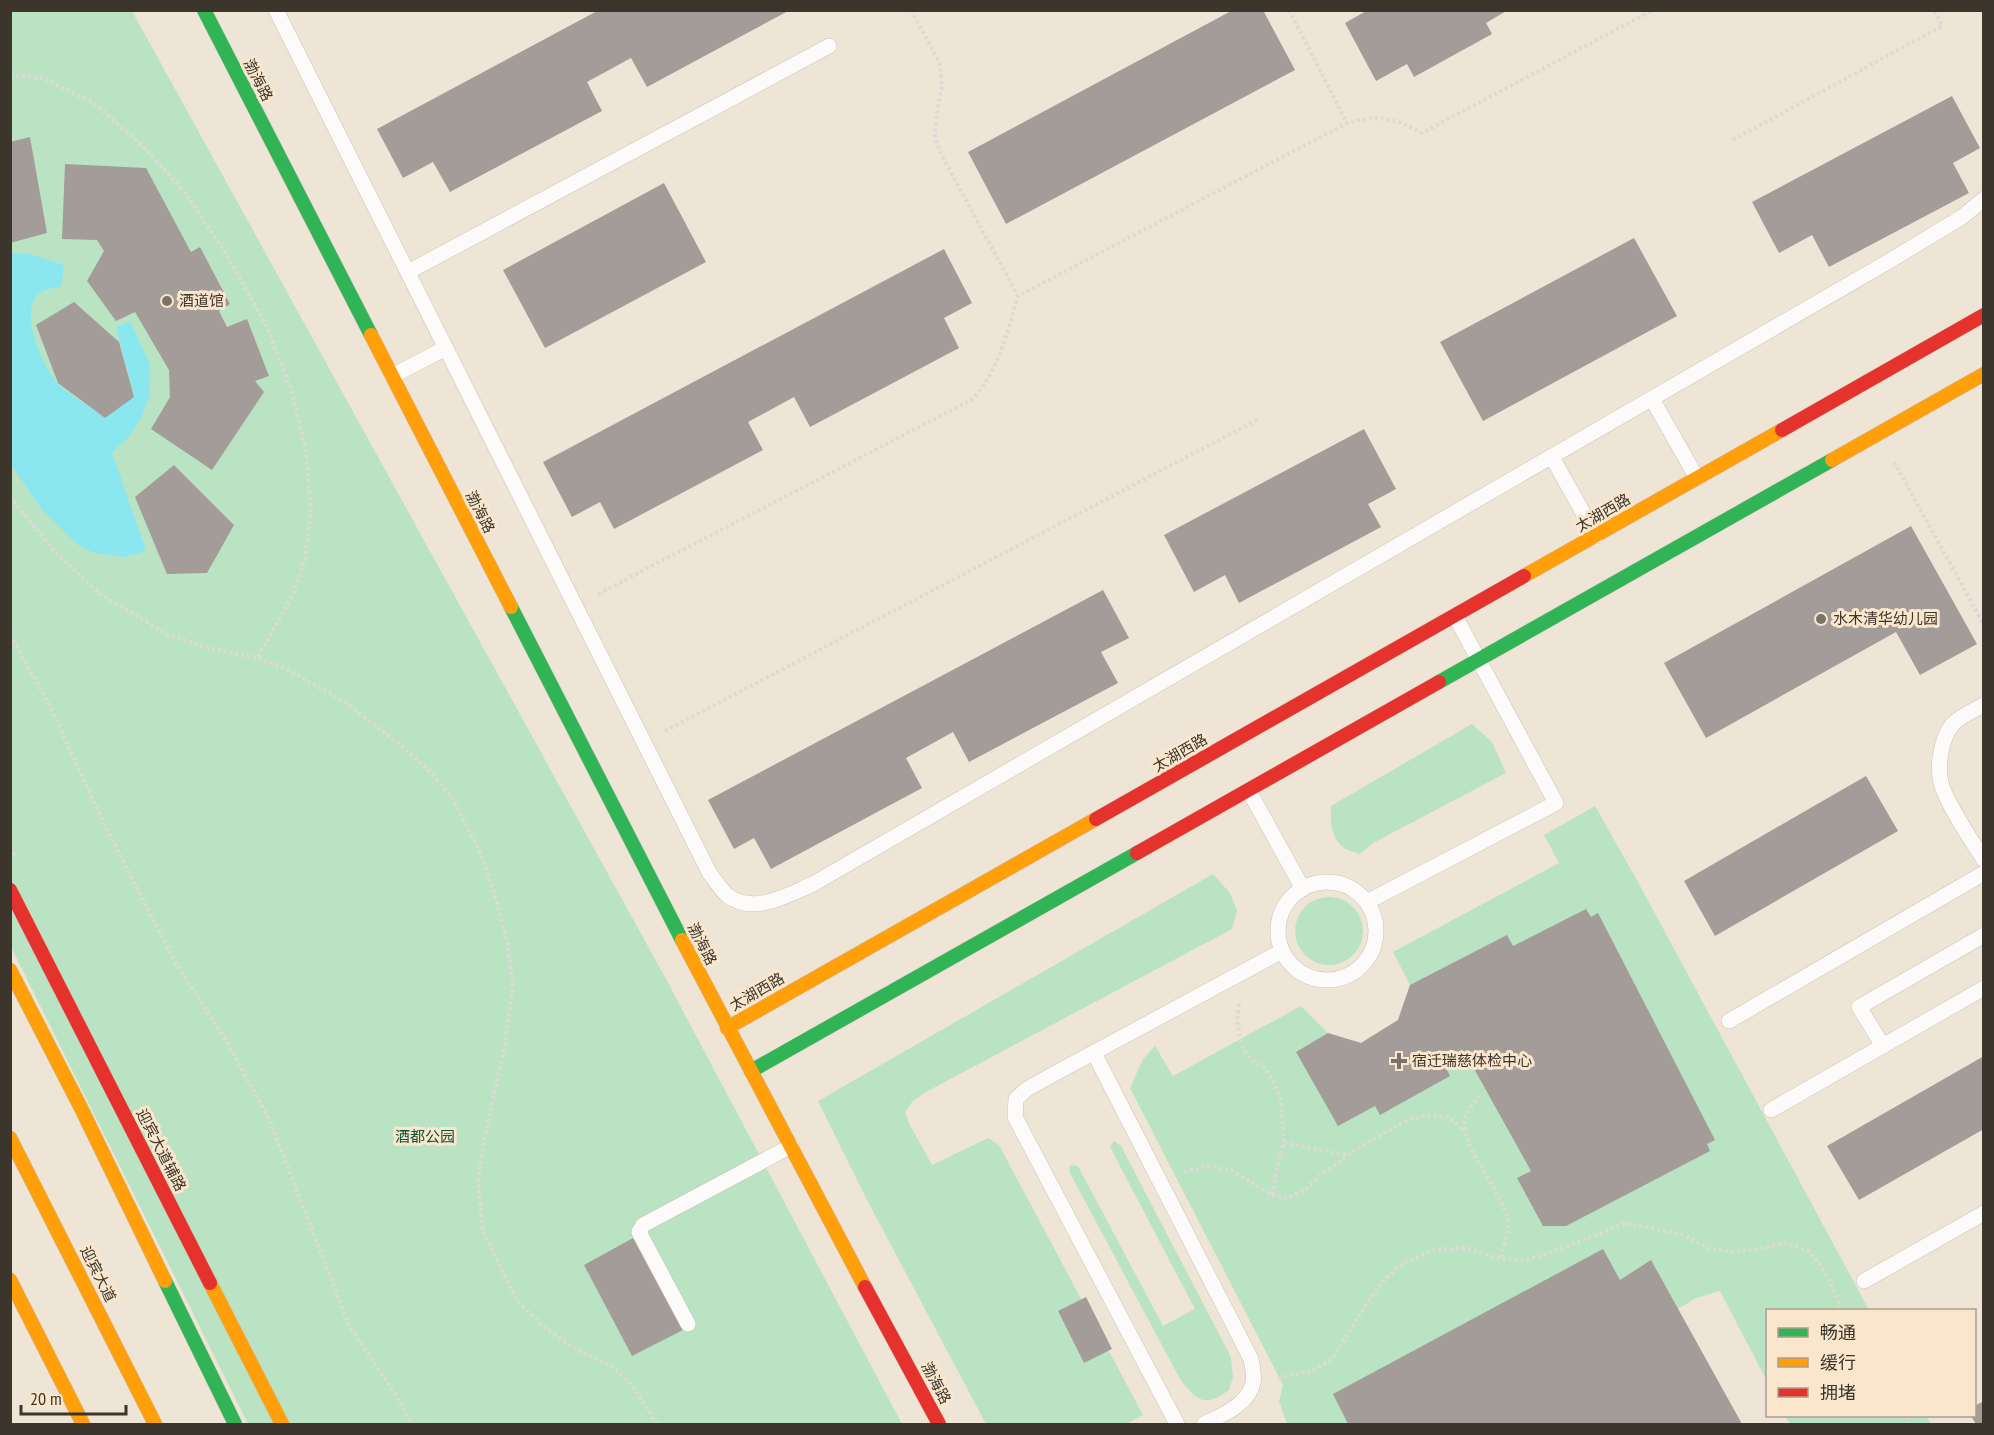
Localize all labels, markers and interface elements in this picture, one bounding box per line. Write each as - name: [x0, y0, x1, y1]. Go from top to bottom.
- street label: 渤海路: [240, 55, 277, 104]
- place label: 酒道馆: [179, 291, 224, 310]
- marker: 酒道馆: [160, 294, 174, 308]
- street label: 渤海路: [462, 487, 499, 536]
- street label: 太湖西路: [1572, 489, 1633, 536]
- place label: 水木清华幼儿园: [1833, 609, 1938, 628]
- marker: 水木清华幼儿园: [1814, 612, 1828, 626]
- street label: 太湖西路: [1149, 729, 1210, 776]
- street label: 渤海路: [684, 919, 721, 968]
- street label: 太湖西路: [726, 968, 787, 1015]
- place label: 宿迁瑞慈体检中心: [1412, 1051, 1532, 1070]
- marker: 宿迁瑞慈体检中心: [1390, 1052, 1408, 1070]
- street label: 迎宾大道辅路: [133, 1105, 190, 1194]
- park label: 酒都公园: [395, 1127, 455, 1146]
- street label: 迎宾大道: [76, 1243, 121, 1305]
- legend: [1766, 1309, 1976, 1417]
- text: 畅通: [1820, 1321, 1856, 1344]
- text: 缓行: [1820, 1351, 1856, 1374]
- street label: 渤海路: [917, 1358, 955, 1407]
- scale bar: [21, 1378, 126, 1416]
- text: 拥堵: [1820, 1381, 1856, 1404]
- text: 20 m: [30, 1387, 62, 1410]

